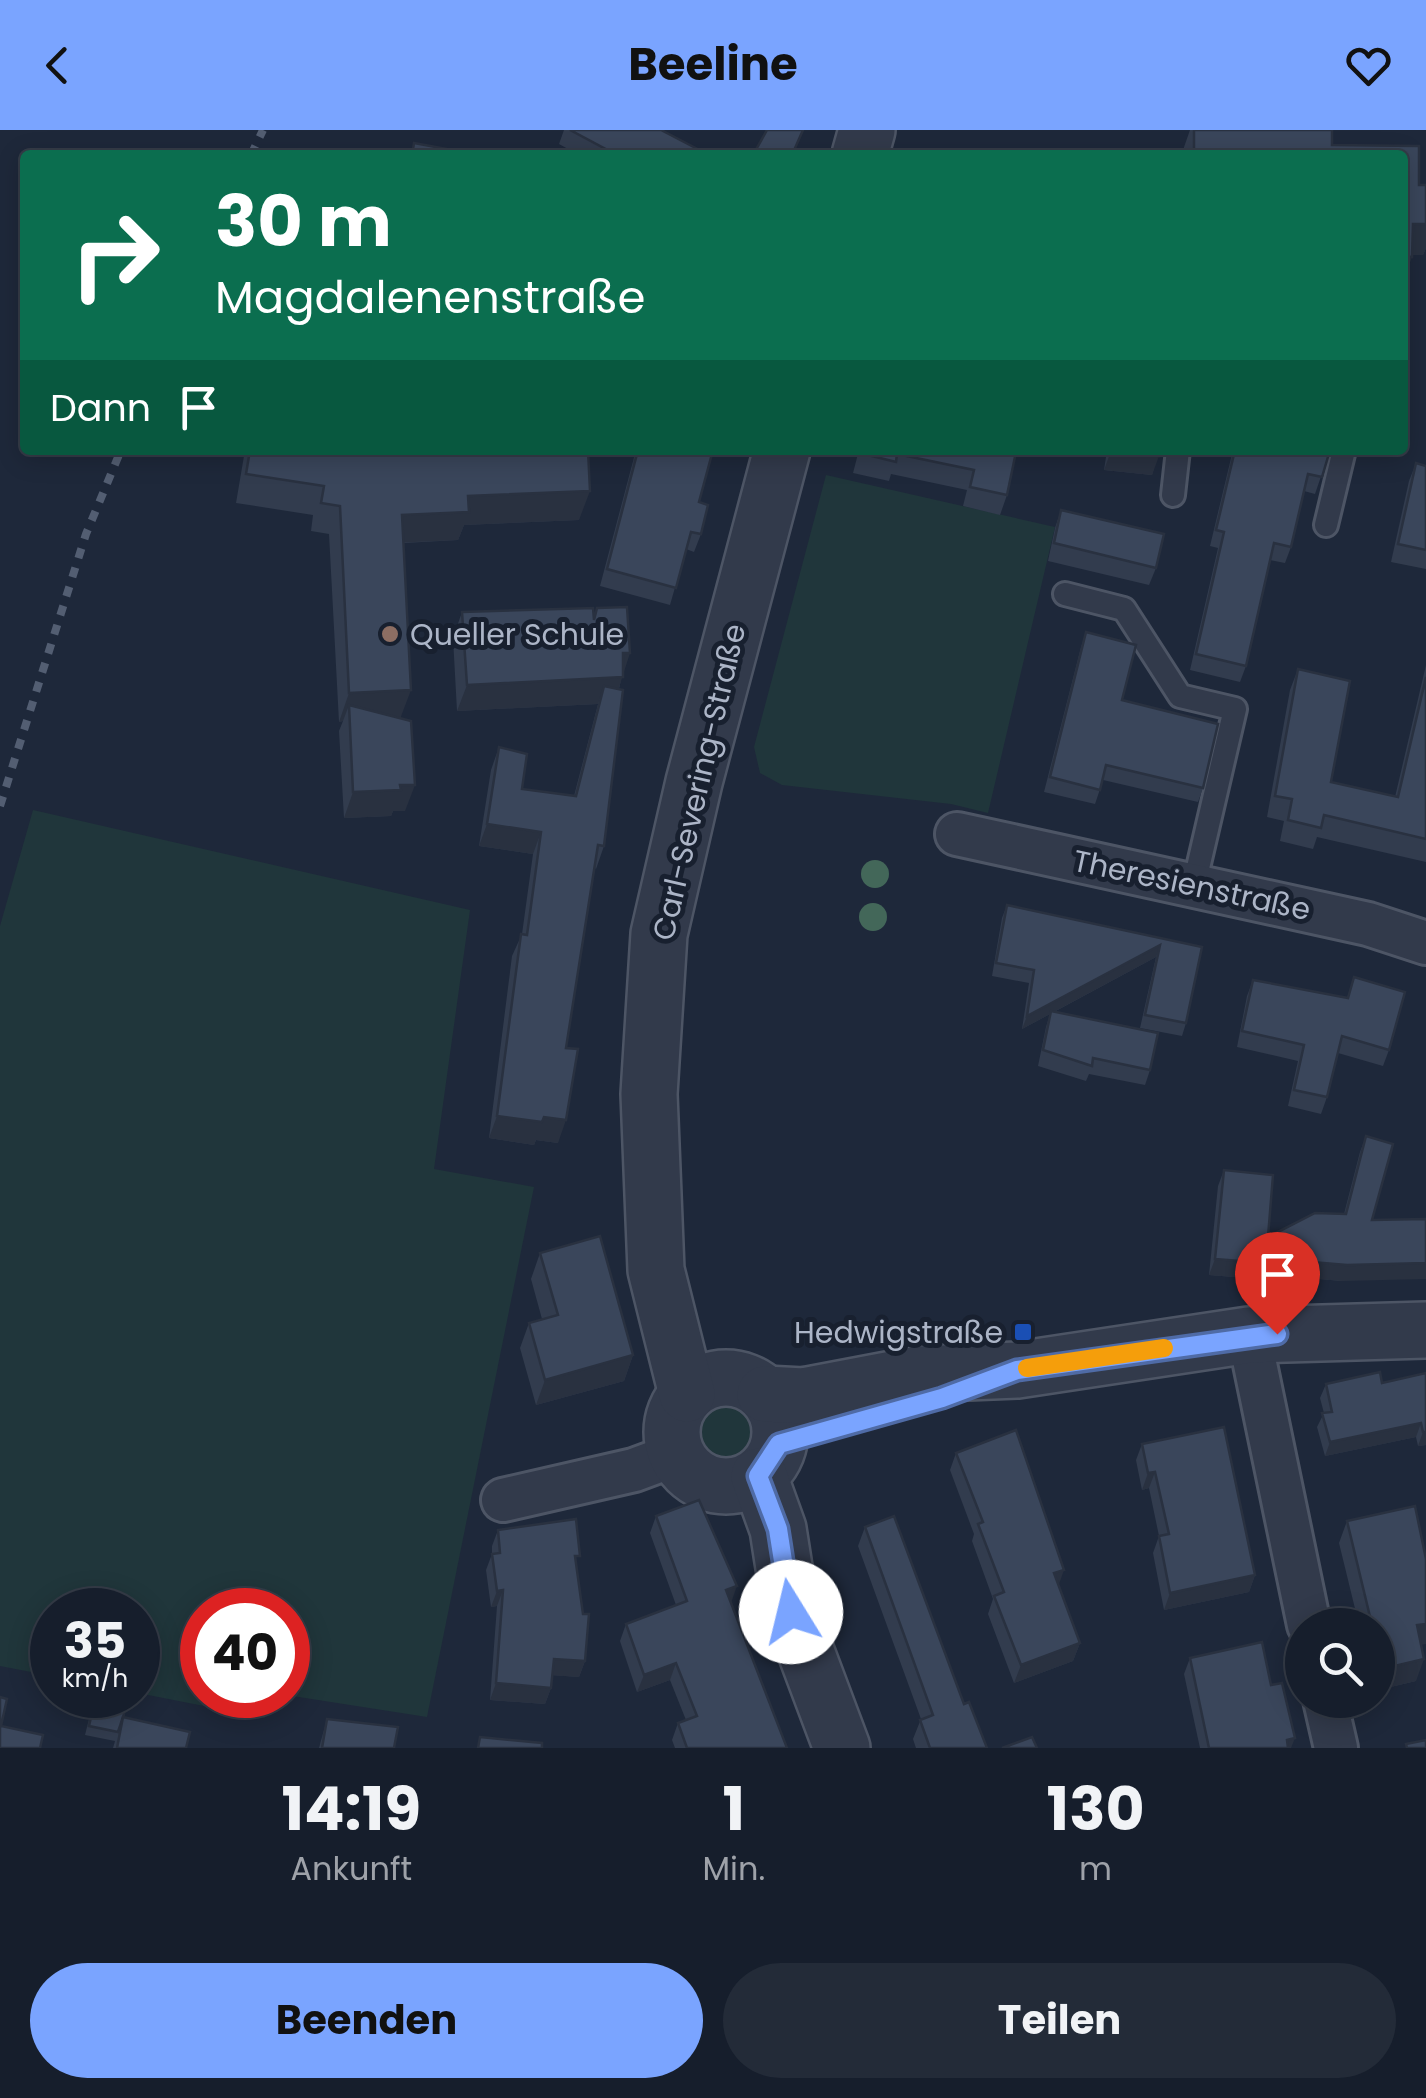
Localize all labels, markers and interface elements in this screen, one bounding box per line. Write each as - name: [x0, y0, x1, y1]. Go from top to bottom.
- text: Beeline: [628, 33, 798, 96]
- icon: back: [30, 38, 85, 93]
- icon: heart: [1341, 38, 1396, 93]
- text: 30 m: [215, 172, 392, 271]
- icon: right: [50, 190, 180, 320]
- text: Magdalenenstraße: [215, 266, 646, 329]
- icon: arrive: [171, 380, 226, 435]
- text: Dann: [50, 381, 151, 434]
- place label: Queller Schule: [410, 613, 624, 656]
- street label: Carl-Severing-Straße: [642, 619, 756, 945]
- marker: Queller Schule: [379, 623, 401, 645]
- street label: Theresienstraße: [1069, 839, 1315, 931]
- pin: [1235, 1232, 1320, 1335]
- icon: arrive: [1250, 1247, 1305, 1302]
- place label: Hedwigstraße: [794, 1311, 1003, 1354]
- marker: Hedwigstraße: [1012, 1321, 1034, 1343]
- position arrow: [739, 1560, 843, 1664]
- speed limit sign: 40: [180, 1588, 310, 1718]
- text: 35: [64, 1605, 126, 1676]
- map controls: [1285, 1608, 1395, 1718]
- button: search: [1285, 1608, 1395, 1718]
- text: km/h: [62, 1661, 128, 1696]
- text: 14:19: [281, 1767, 421, 1851]
- text: 1: [723, 1767, 745, 1851]
- text: 130: [1047, 1767, 1145, 1851]
- text: Ankunft: [290, 1846, 412, 1891]
- text: Min.: [703, 1846, 765, 1891]
- text: m: [1079, 1846, 1112, 1891]
- button: Beenden: [30, 1963, 703, 2078]
- button: Teilen: [723, 1963, 1396, 2078]

